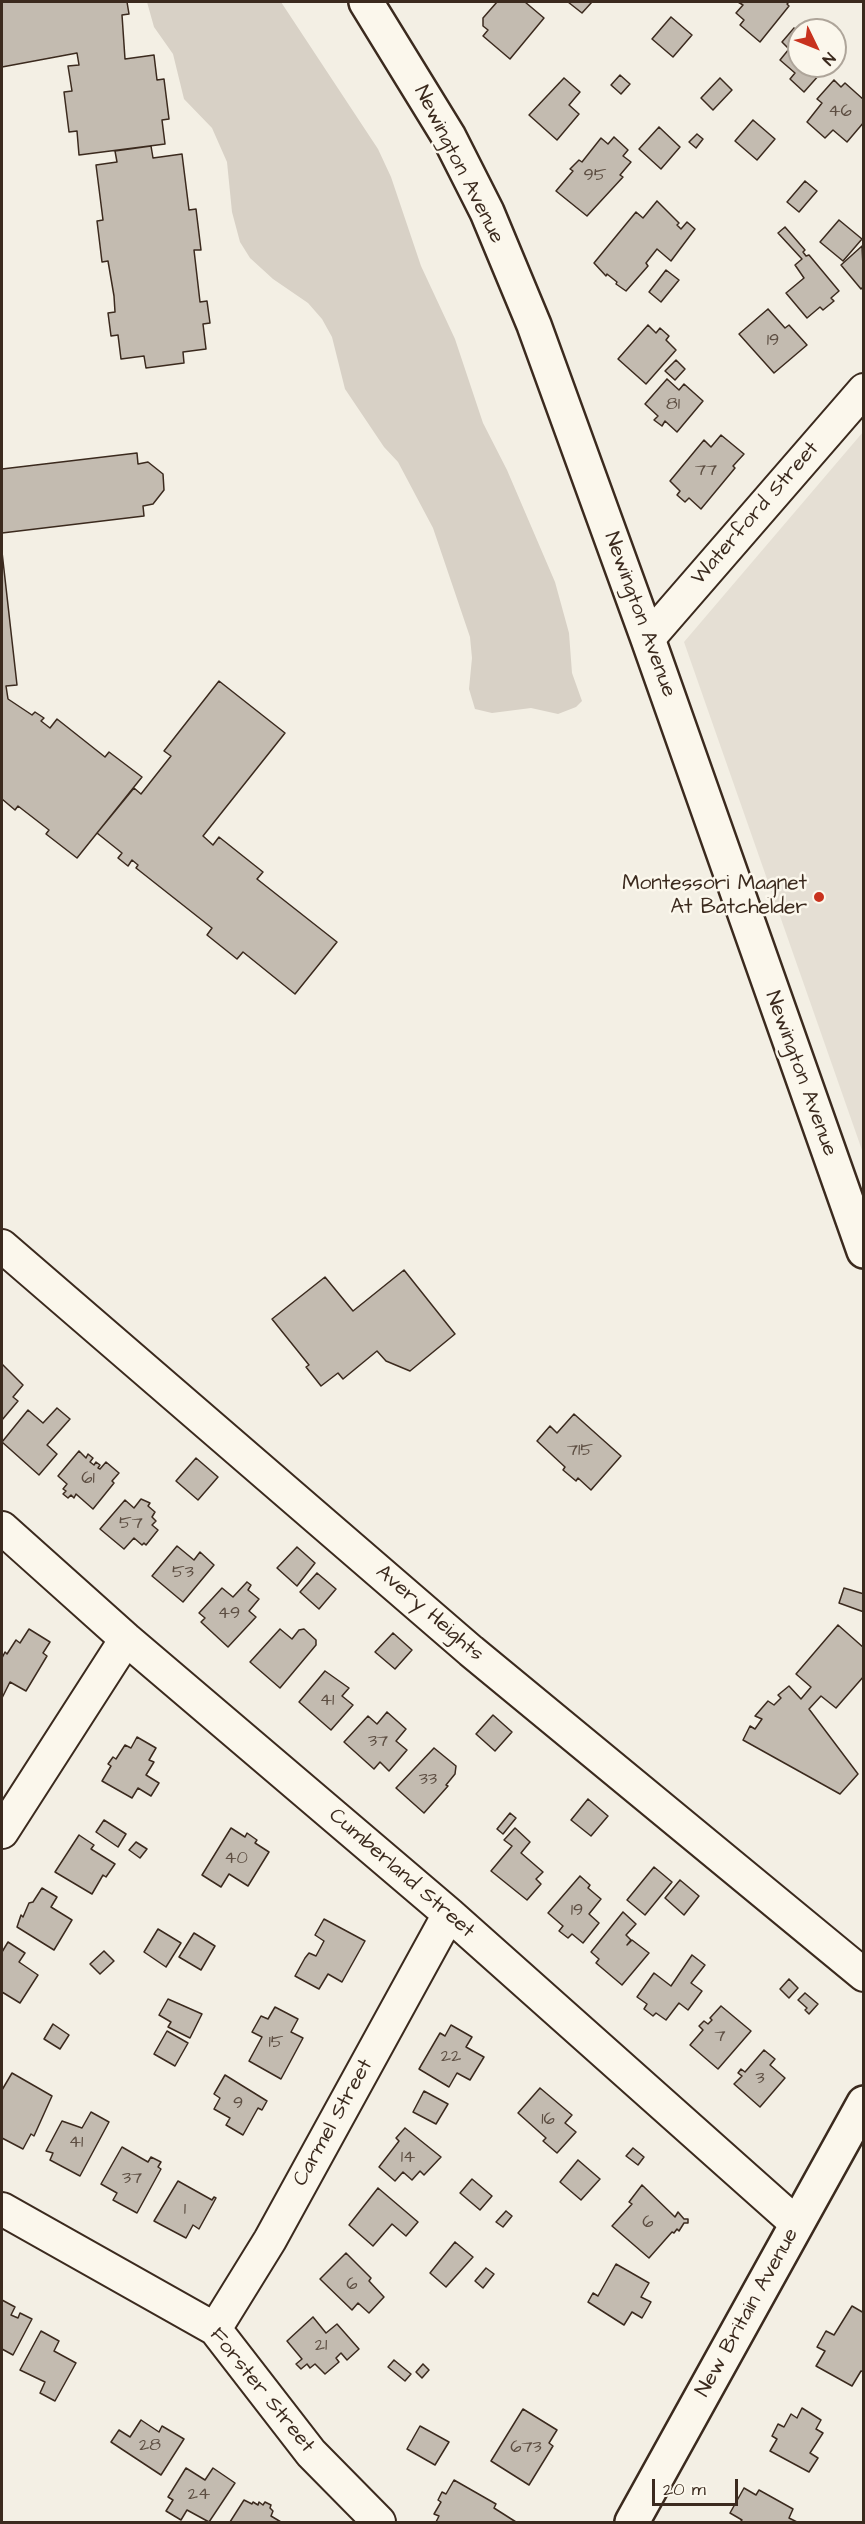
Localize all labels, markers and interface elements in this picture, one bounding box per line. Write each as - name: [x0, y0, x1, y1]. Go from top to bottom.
- north arrow: [787, 18, 847, 78]
- text: N: [817, 48, 840, 70]
- street label: Newington Avenue: [407, 82, 509, 248]
- house number: 46: [828, 101, 852, 123]
- house number: 95: [584, 165, 606, 187]
- house number: 19: [767, 330, 779, 352]
- house number: 81: [666, 394, 680, 416]
- street label: Waterford Street: [687, 437, 825, 591]
- house number: 77: [695, 460, 717, 482]
- street label: Newington Avenue: [597, 529, 681, 701]
- place label: Montessori Magnet At Batchelder: [622, 872, 807, 922]
- marker: Montessori Magnet At Batchelder: [812, 890, 826, 904]
- street label: Newington Avenue: [758, 988, 842, 1160]
- house number: 715: [567, 1440, 593, 1462]
- house number: 61: [81, 1468, 95, 1490]
- house number: 57: [119, 1513, 143, 1535]
- street label: Avery Heights: [370, 1560, 488, 1668]
- house number: 53: [172, 1562, 194, 1584]
- house number: 49: [218, 1603, 240, 1625]
- house number: 41: [320, 1690, 334, 1712]
- house number: 37: [368, 1731, 388, 1753]
- house number: 33: [419, 1769, 437, 1791]
- street label: Cumberland Street: [323, 1804, 479, 1944]
- house number: 40: [224, 1848, 248, 1870]
- house number: 19: [571, 1900, 583, 1922]
- house number: 7: [714, 2026, 726, 2048]
- house number: 15: [268, 2032, 284, 2054]
- house number: 22: [441, 2046, 461, 2068]
- street label: Carmel Street: [289, 2055, 379, 2191]
- house number: 3: [755, 2068, 765, 2090]
- house number: 9: [233, 2093, 243, 2115]
- house number: 16: [541, 2109, 555, 2131]
- house number: 41: [69, 2132, 83, 2154]
- house number: 14: [401, 2147, 415, 2169]
- house number: 37: [122, 2168, 142, 2190]
- house number: 1: [184, 2199, 186, 2221]
- house number: 6: [642, 2212, 654, 2234]
- street label: New Britain Avenue: [691, 2224, 805, 2402]
- house number: 6: [346, 2274, 358, 2296]
- street label: Forster Street: [203, 2324, 319, 2458]
- house number: 21: [315, 2335, 327, 2357]
- house number: 28: [139, 2435, 161, 2457]
- house number: 673: [510, 2437, 542, 2459]
- scale bar: [655, 2467, 740, 2505]
- text: 20 m: [663, 2477, 706, 2502]
- house number: 24: [188, 2484, 210, 2506]

